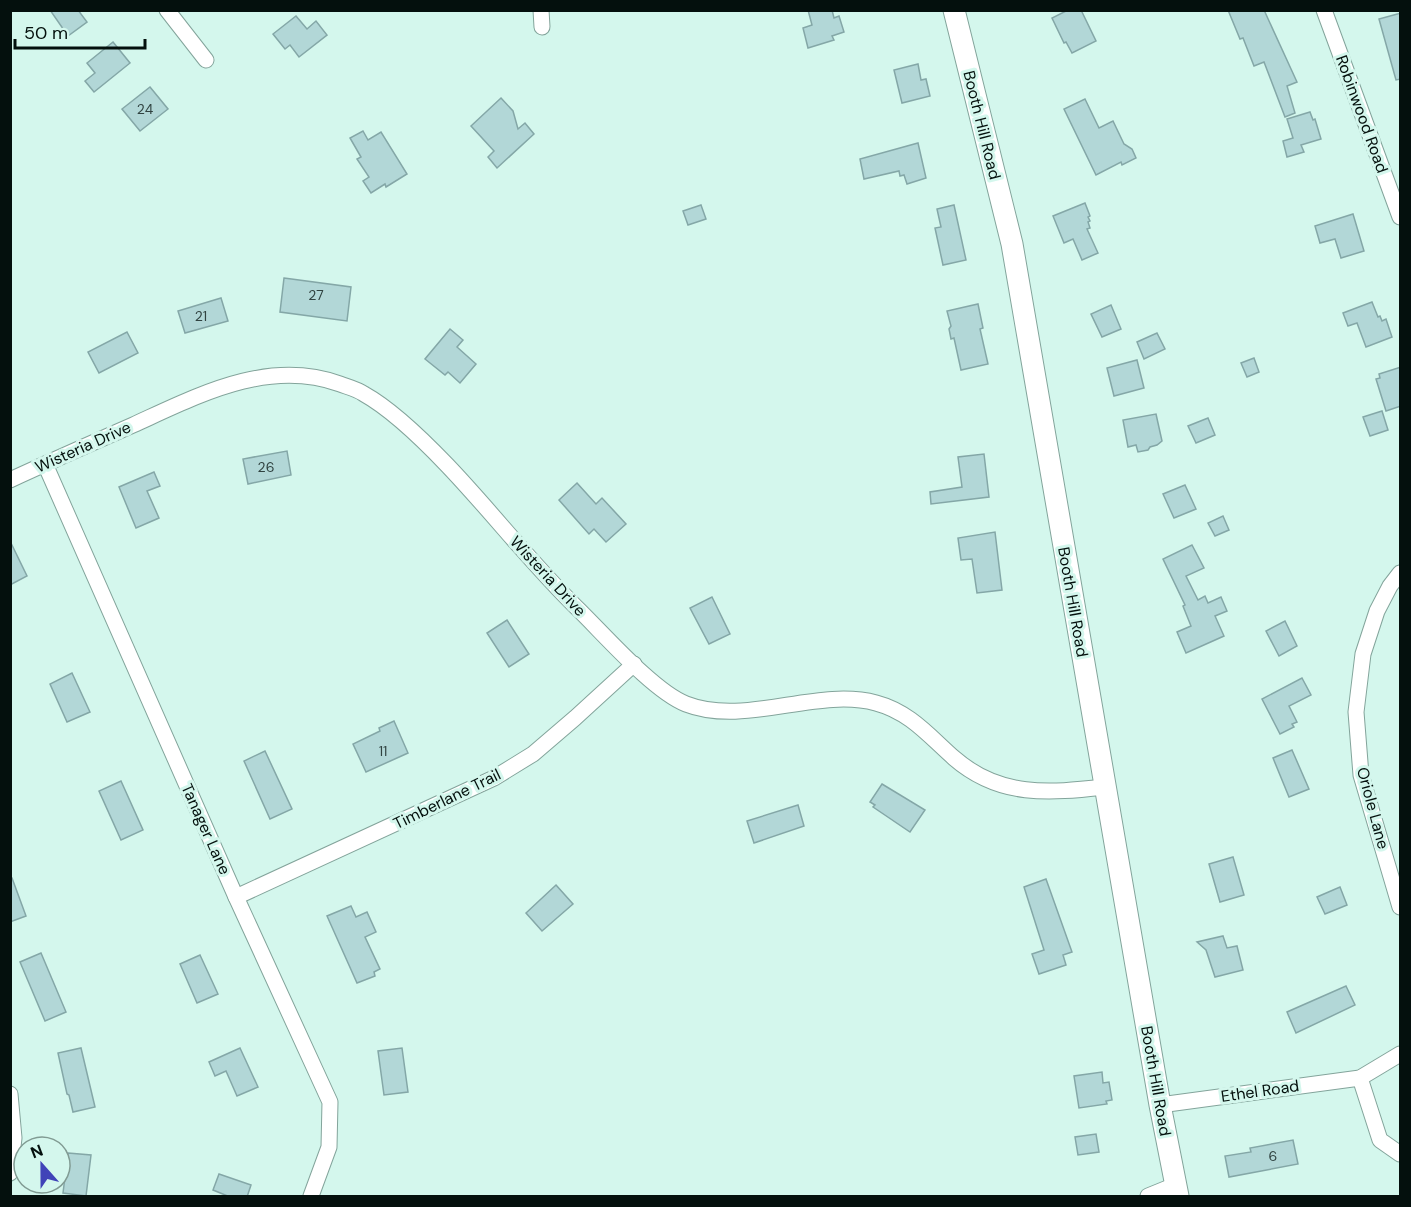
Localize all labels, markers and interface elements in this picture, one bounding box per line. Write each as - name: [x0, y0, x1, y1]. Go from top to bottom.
- scale bar: [15, 12, 146, 50]
- text: 50 m: [24, 21, 68, 45]
- street label: Robinwood Road: [1331, 52, 1393, 176]
- street label: Booth Hill Road: [958, 68, 1006, 182]
- house number: 24: [137, 100, 154, 118]
- house number: 27: [308, 286, 324, 304]
- house number: 21: [195, 307, 207, 325]
- street label: Wisteria Drive: [32, 417, 134, 477]
- house number: 26: [258, 458, 274, 476]
- street label: Wisteria Drive: [505, 531, 591, 621]
- street label: Booth Hill Road: [1053, 545, 1093, 659]
- house number: 11: [379, 742, 387, 760]
- street label: Timberlane Trail: [390, 764, 504, 834]
- street label: Oriole Lane: [1352, 765, 1394, 851]
- street label: Tanager Lane: [177, 780, 235, 878]
- street label: Booth Hill Road: [1136, 1024, 1176, 1138]
- street label: Ethel Road: [1220, 1075, 1300, 1107]
- north arrow: [12, 1135, 72, 1195]
- text: N: [28, 1140, 46, 1163]
- house number: 6: [1269, 1147, 1277, 1165]

